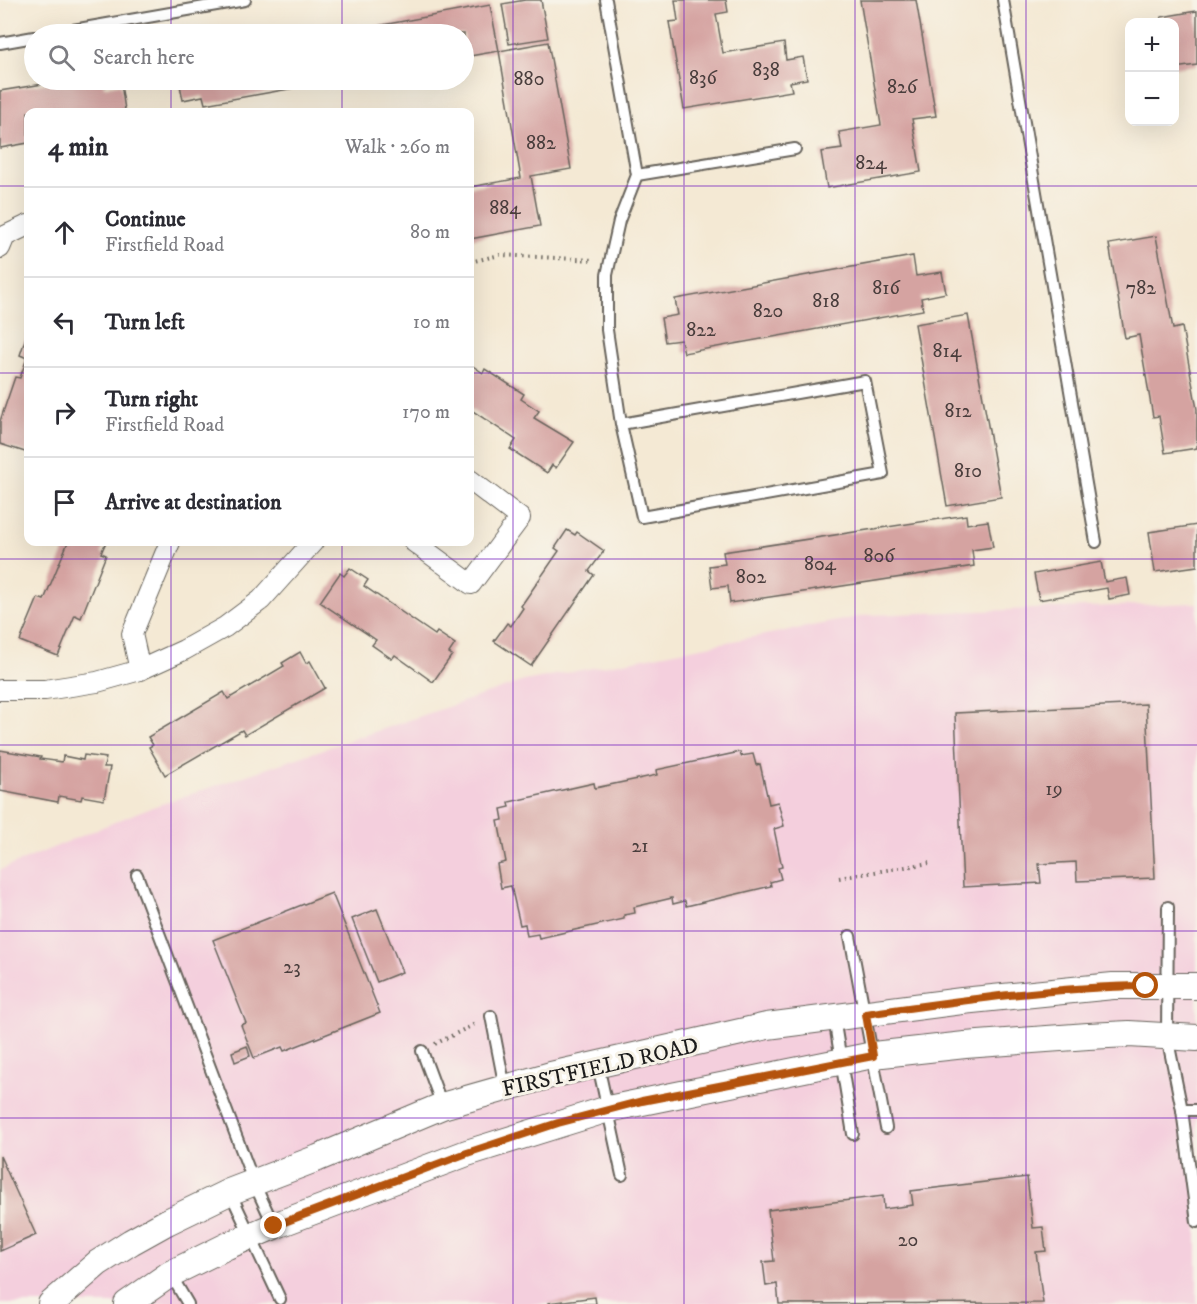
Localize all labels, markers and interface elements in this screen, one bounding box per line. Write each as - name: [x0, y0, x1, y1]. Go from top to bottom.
- map controls: [1125, 18, 1179, 126]
- button: +: [1125, 18, 1179, 72]
- search box: [24, 24, 474, 90]
- icon: search: [45, 41, 78, 74]
- text: Search here: [93, 44, 195, 71]
- house number: 838: [752, 58, 780, 83]
- house number: 836: [689, 66, 718, 91]
- house number: 880: [514, 67, 544, 92]
- button: −: [1125, 72, 1179, 126]
- house number: 826: [887, 75, 918, 100]
- text: 4 min: [48, 131, 108, 164]
- house number: 882: [526, 131, 556, 156]
- text: Walk · 260 m: [345, 135, 450, 160]
- house number: 824: [855, 151, 887, 176]
- house number: 884: [489, 196, 521, 221]
- text: Continue: [105, 206, 186, 233]
- icon: ahead: [48, 216, 81, 249]
- text: 80 m: [410, 220, 450, 245]
- text: Firstfield Road: [105, 233, 224, 258]
- house number: 816: [872, 276, 900, 301]
- house number: 782: [1126, 276, 1156, 301]
- house number: 818: [812, 289, 840, 314]
- house number: 820: [753, 299, 783, 324]
- icon: left: [48, 306, 81, 339]
- text: Turn left: [105, 309, 185, 336]
- text: 10 m: [413, 310, 450, 335]
- house number: 822: [686, 318, 716, 343]
- house number: 814: [933, 339, 962, 364]
- text: Turn right: [105, 386, 198, 413]
- icon: right: [48, 396, 81, 429]
- house number: 812: [944, 399, 972, 424]
- text: 170 m: [402, 400, 450, 425]
- text: Firstfield Road: [105, 413, 224, 438]
- house number: 810: [954, 459, 982, 484]
- icon: arrive: [48, 486, 81, 519]
- text: Arrive at destination: [105, 489, 282, 516]
- house number: 806: [863, 544, 895, 569]
- house number: 804: [804, 552, 837, 577]
- house number: 802: [736, 565, 766, 590]
- house number: 19: [1045, 777, 1063, 802]
- house number: 21: [631, 834, 649, 859]
- house number: 23: [283, 955, 301, 980]
- route start: [1132, 972, 1158, 998]
- street label: FIRSTFIELD ROAD: [499, 1032, 701, 1103]
- route end: [260, 1212, 286, 1238]
- house number: 20: [898, 1228, 918, 1253]

